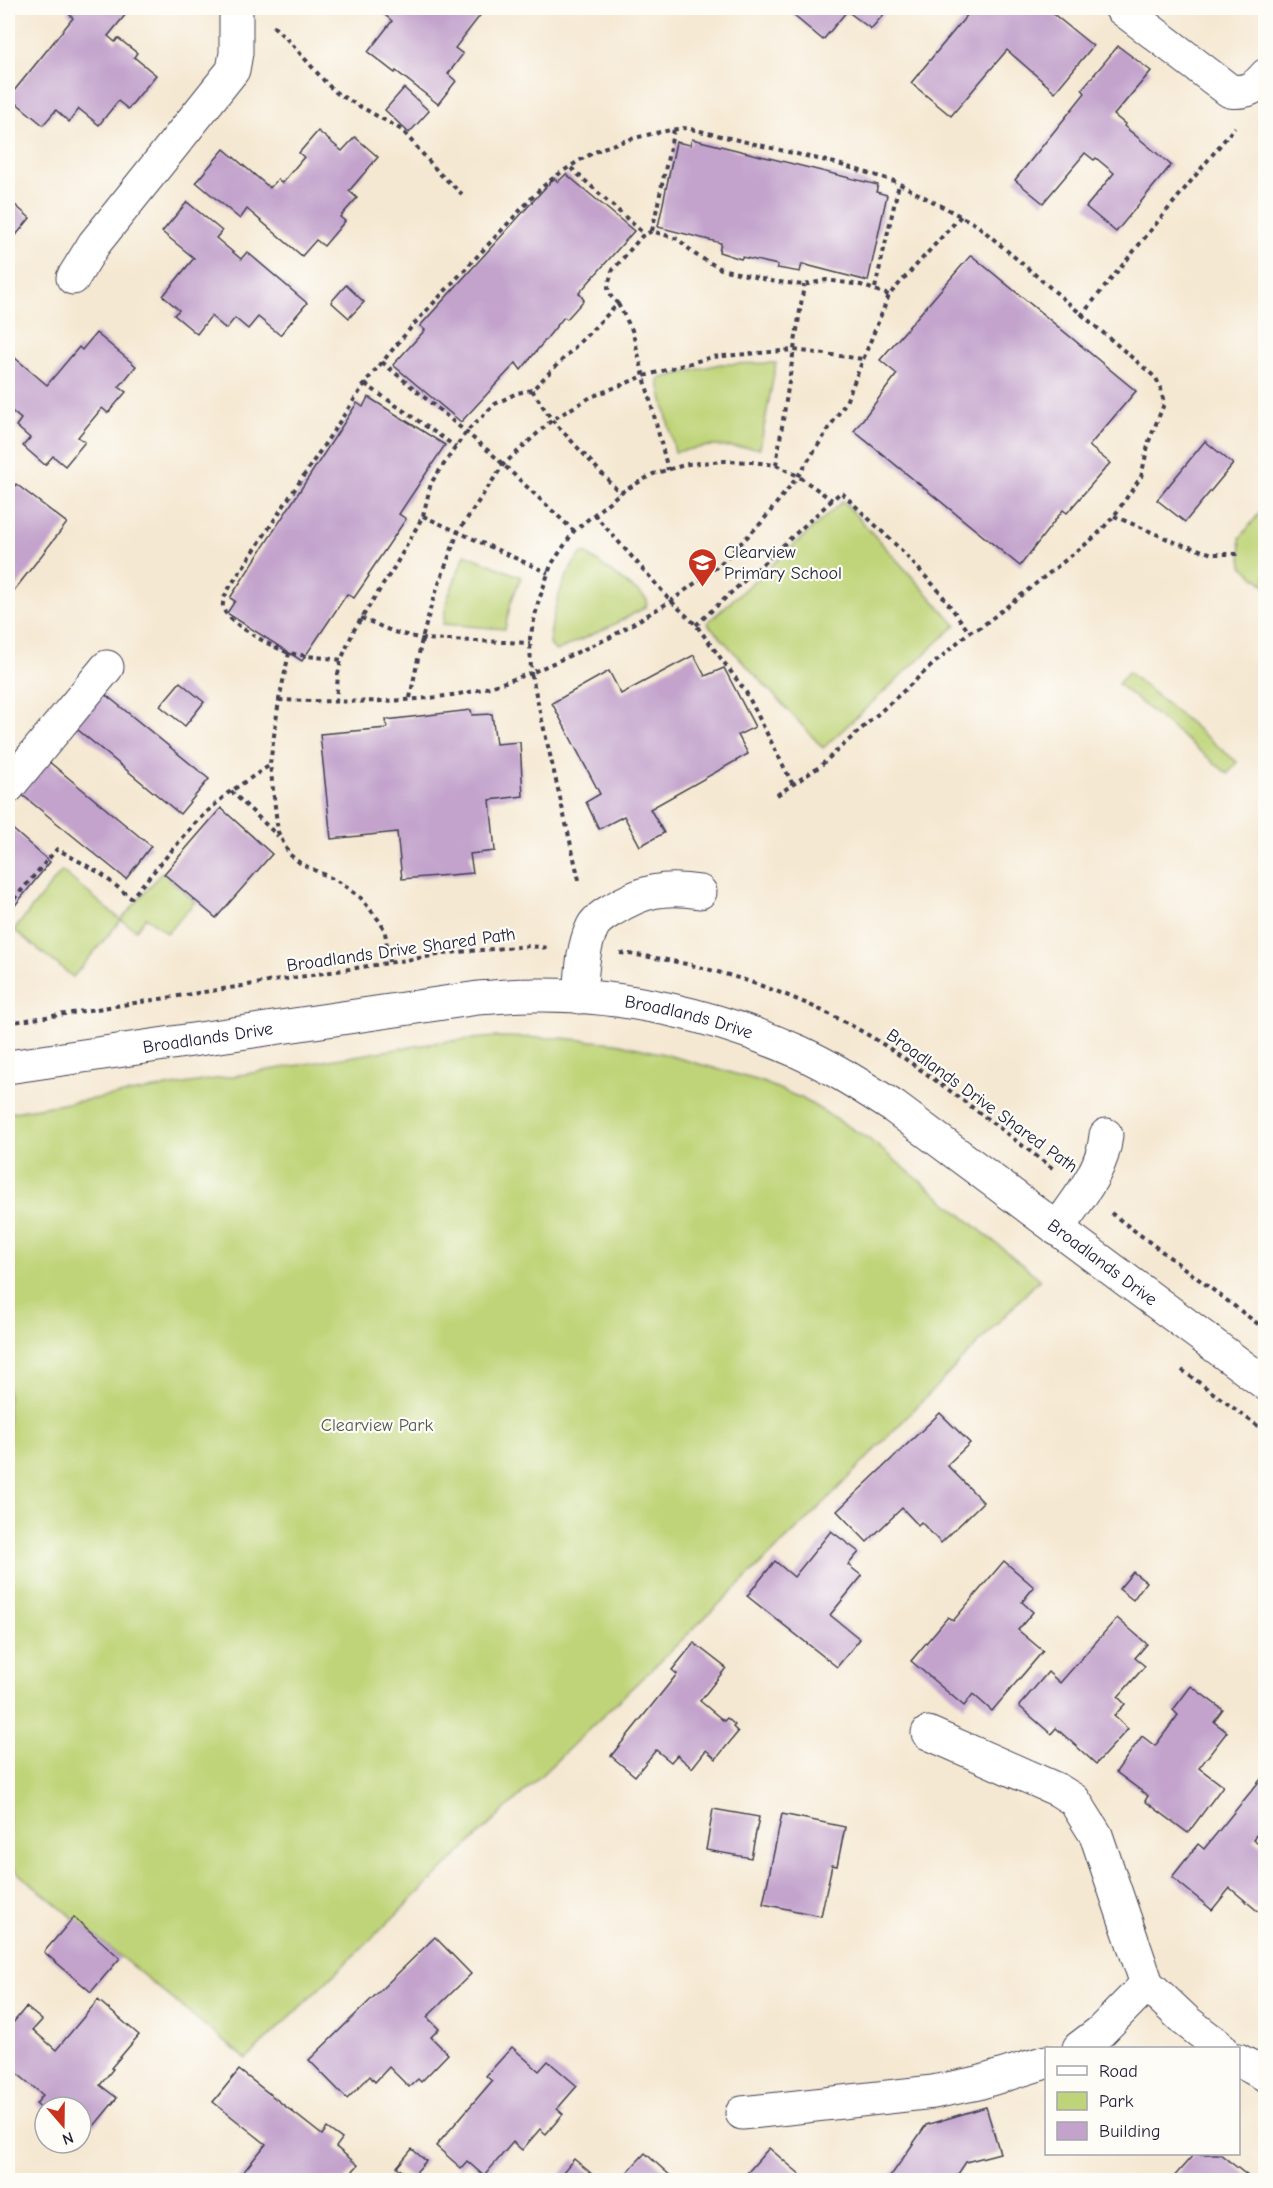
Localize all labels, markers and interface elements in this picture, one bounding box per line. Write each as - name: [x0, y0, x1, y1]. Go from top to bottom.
- place label: Clearview Primary School: [724, 542, 842, 584]
- school or university icon: Clearview Primary School: [687, 546, 719, 588]
- street label: Broadlands Drive Shared Path: [285, 924, 517, 976]
- street label: Broadlands Drive: [623, 991, 756, 1043]
- street label: Broadlands Drive: [141, 1018, 274, 1058]
- street label: Broadlands Drive Shared Path: [882, 1025, 1082, 1177]
- street label: Broadlands Drive: [1043, 1215, 1161, 1310]
- park label: Clearview Park: [321, 1415, 433, 1436]
- legend: [1045, 2047, 1240, 2155]
- text: Road: [1099, 2061, 1138, 2082]
- text: Park: [1099, 2091, 1134, 2112]
- north arrow: [33, 2095, 93, 2155]
- text: Building: [1099, 2121, 1161, 2142]
- text: N: [60, 2128, 76, 2148]

